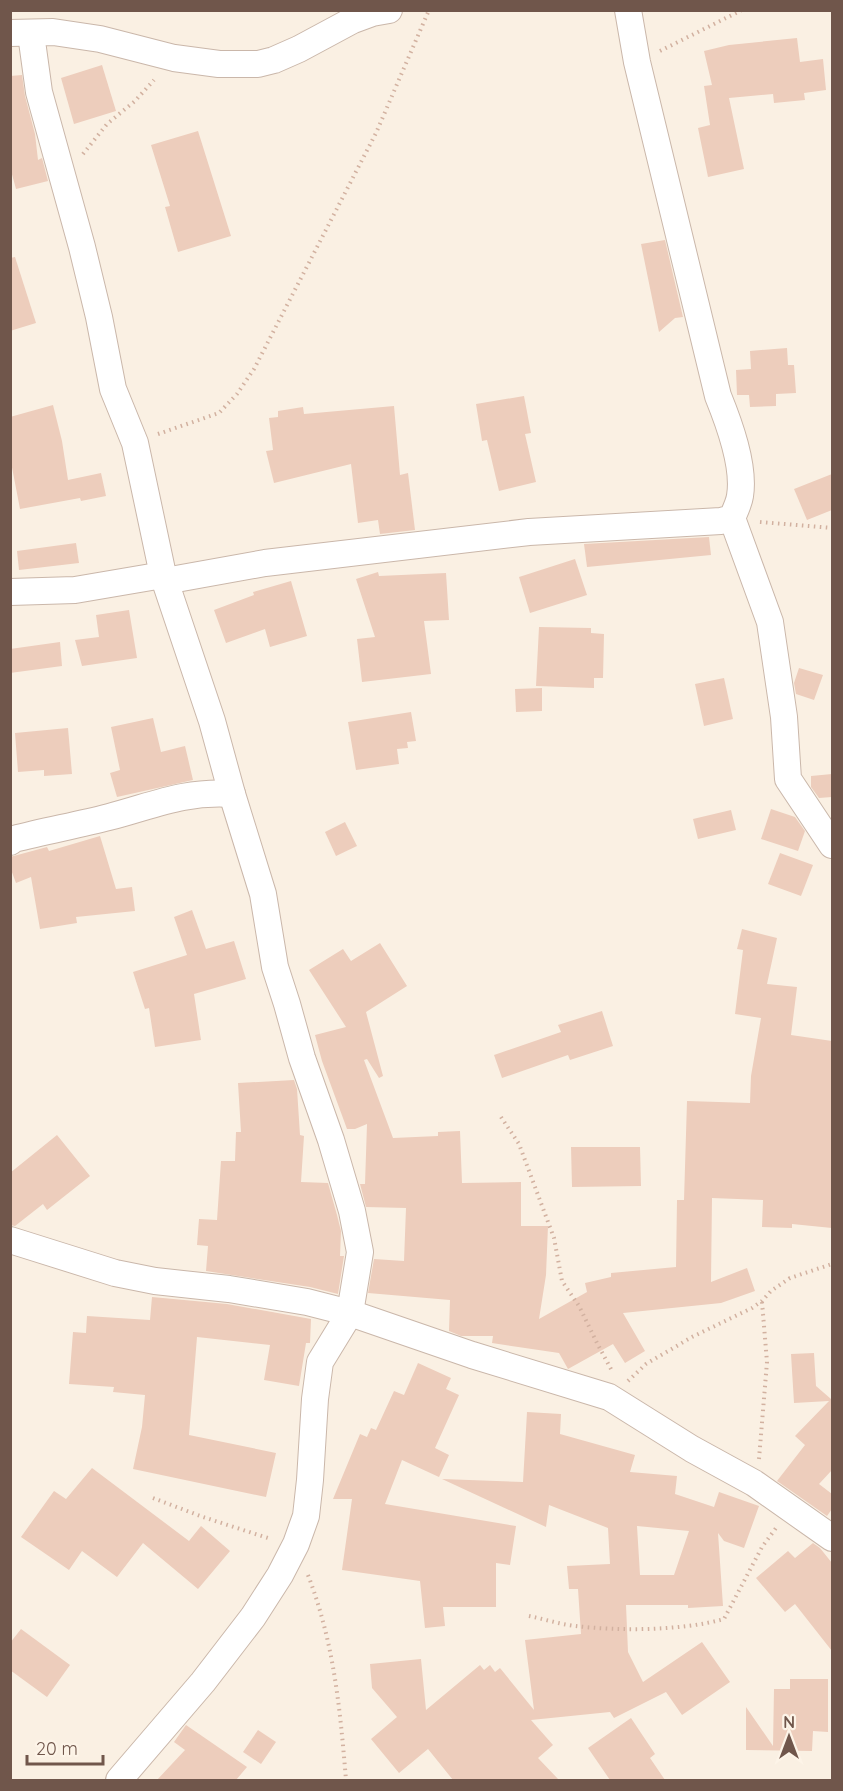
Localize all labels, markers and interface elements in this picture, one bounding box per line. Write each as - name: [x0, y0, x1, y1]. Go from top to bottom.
- north arrow: [759, 1707, 819, 1767]
- text: N: [783, 1712, 795, 1732]
- scale bar: [27, 1728, 104, 1766]
- text: 20 m: [36, 1737, 78, 1760]

